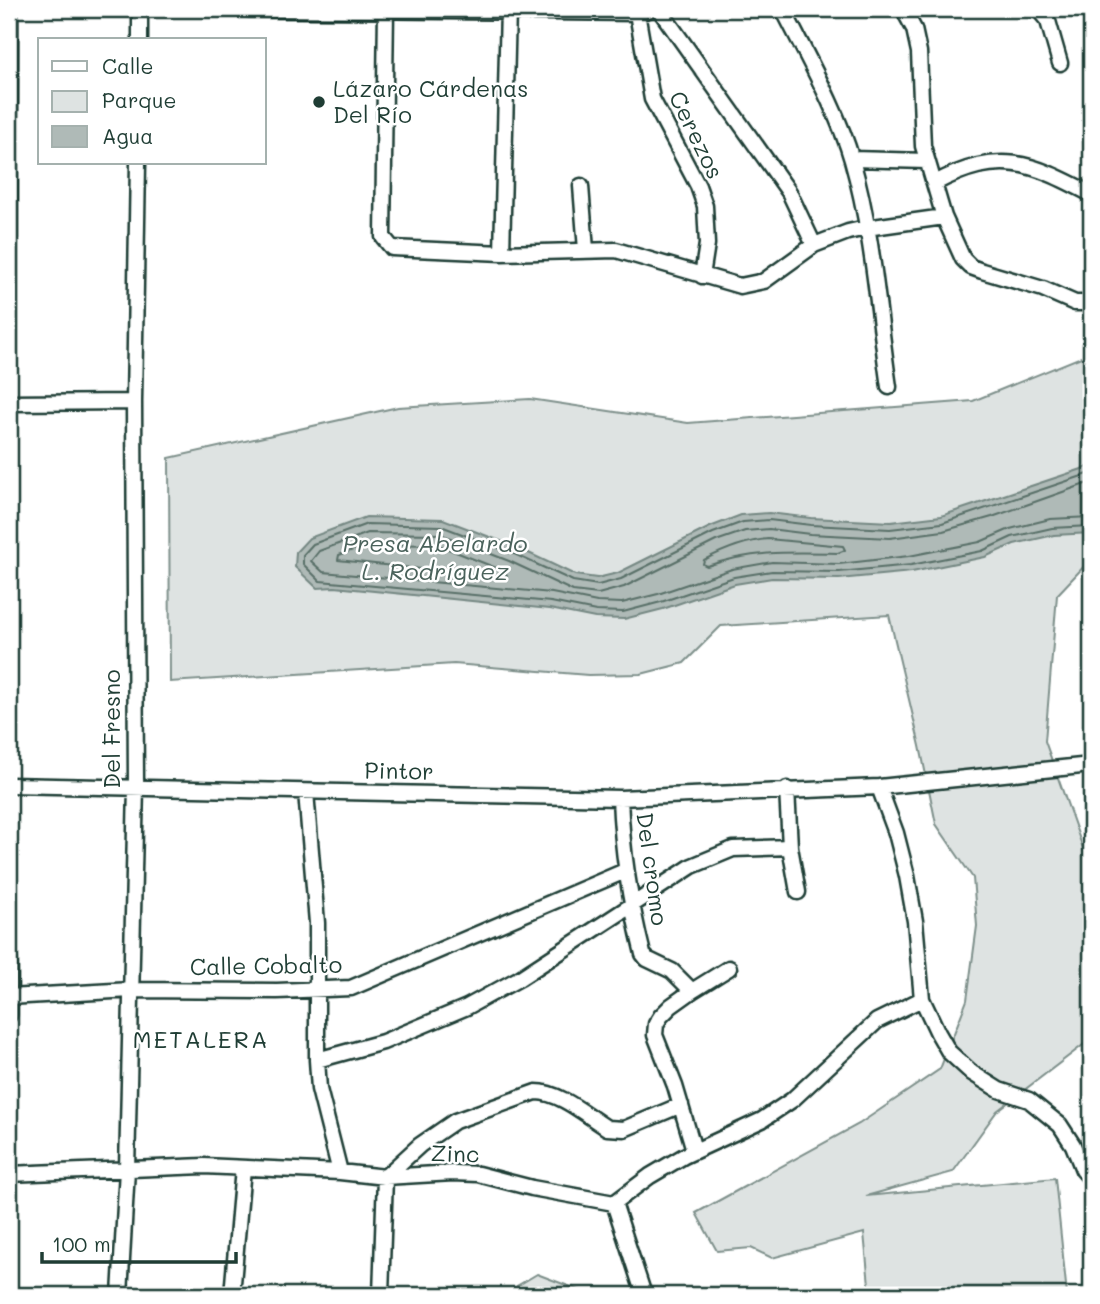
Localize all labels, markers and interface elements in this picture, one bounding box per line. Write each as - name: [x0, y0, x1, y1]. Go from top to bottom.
- legend: [38, 38, 266, 164]
- text: Calle: [102, 52, 154, 79]
- place label: Lázaro Cárdenas Del Río: [333, 73, 528, 129]
- text: Parque: [102, 86, 176, 113]
- street label: Cerezos: [663, 86, 731, 183]
- marker: Lázaro Cárdenas Del Río: [311, 94, 327, 110]
- text: Agua: [102, 122, 153, 149]
- water label: Presa Abelardo L. Rodríguez: [342, 527, 528, 586]
- street label: Del Fresno: [96, 669, 126, 789]
- street label: Pintor: [364, 754, 434, 786]
- street label: Del cromo: [630, 810, 676, 927]
- street label: Calle Cobalto: [189, 949, 342, 981]
- district label: METALERA: [132, 1023, 270, 1054]
- street label: Zinc: [430, 1138, 480, 1168]
- scale bar: [42, 1220, 236, 1264]
- text: 100 m: [52, 1230, 111, 1257]

